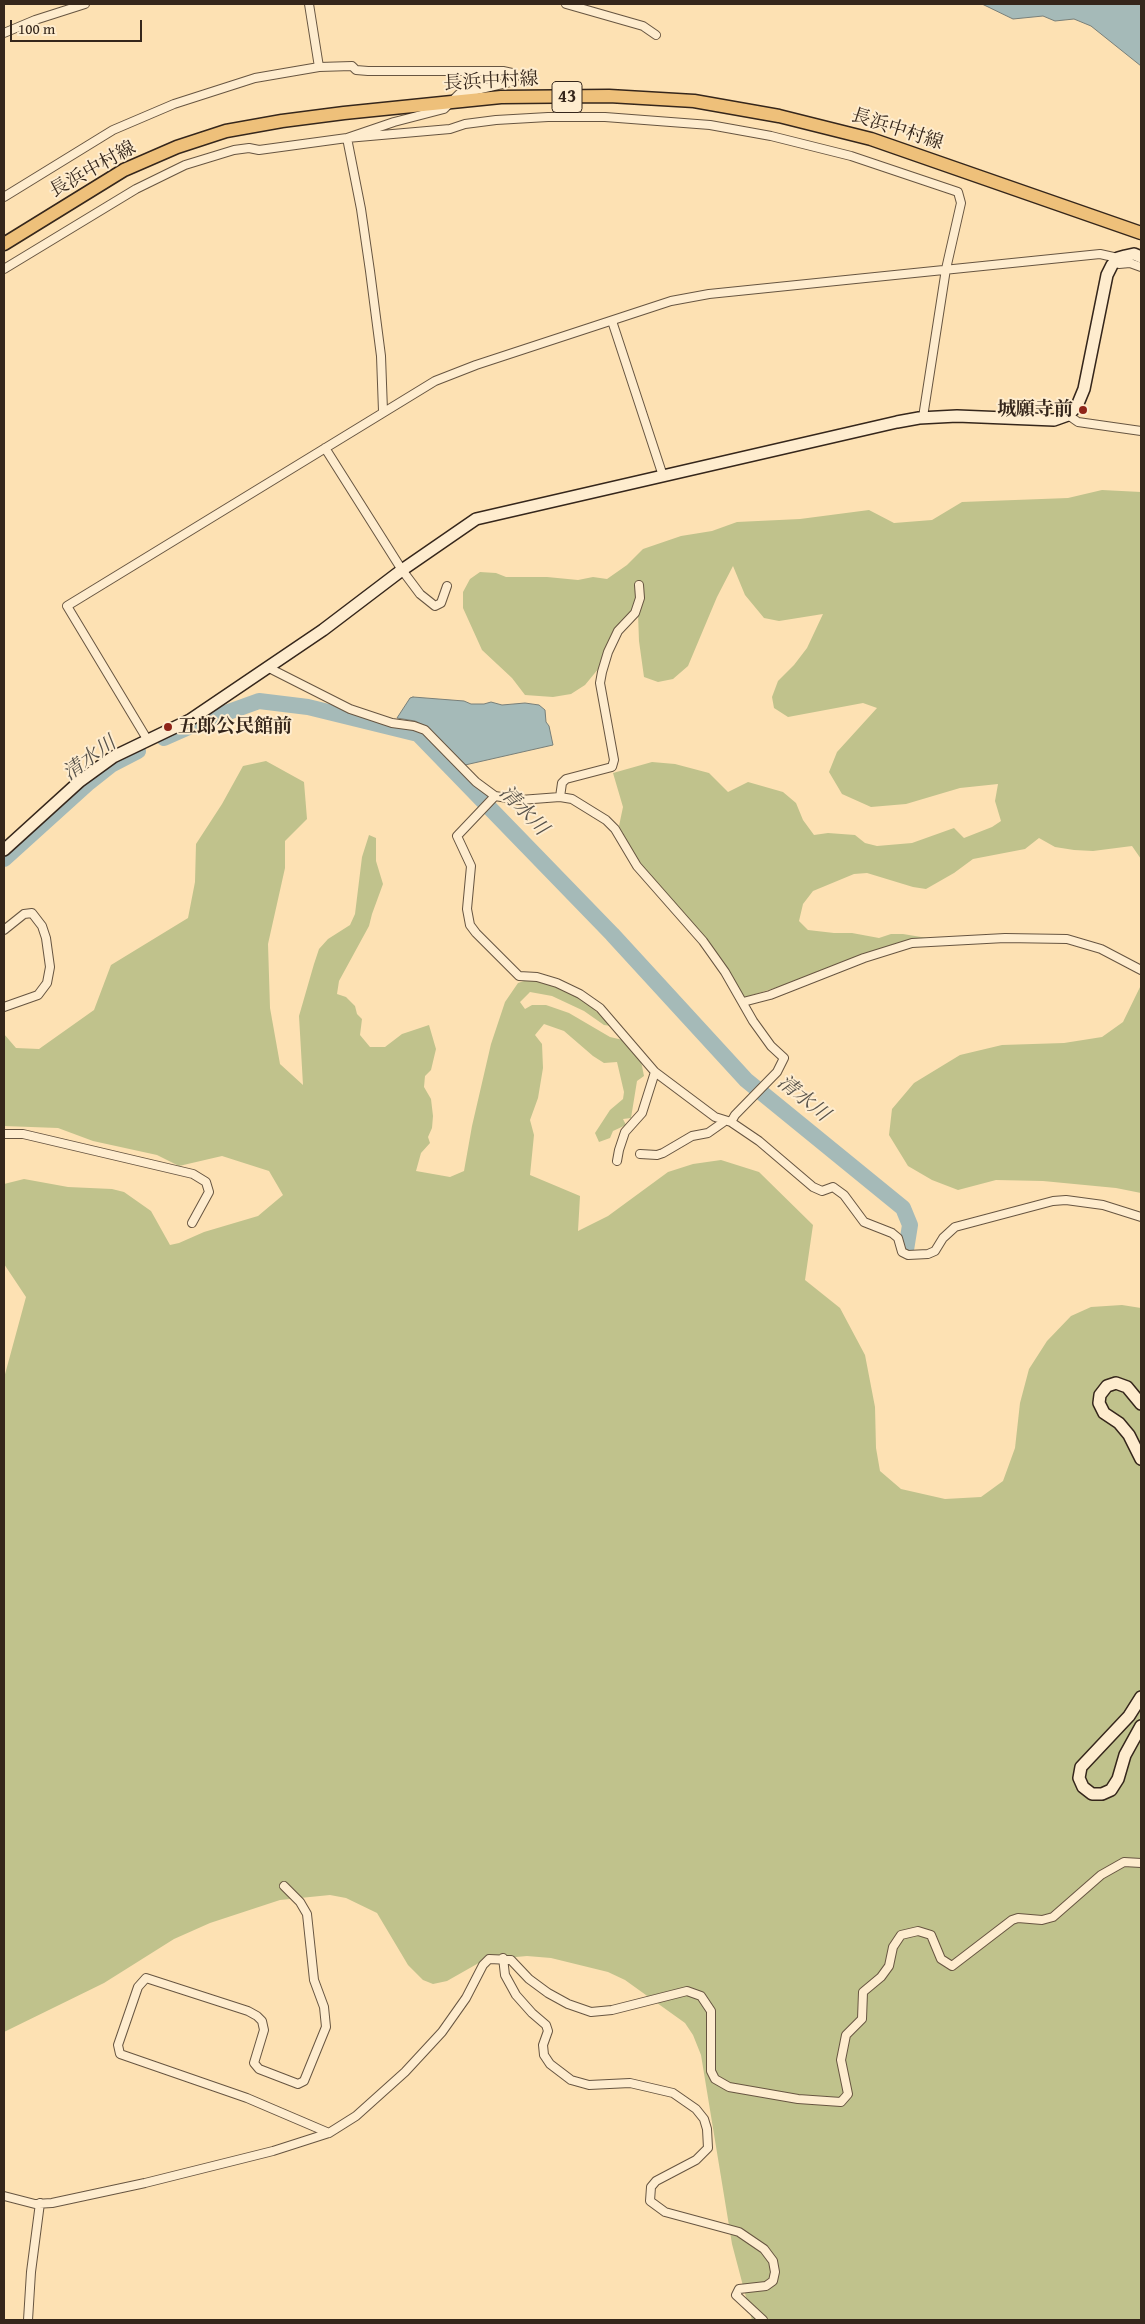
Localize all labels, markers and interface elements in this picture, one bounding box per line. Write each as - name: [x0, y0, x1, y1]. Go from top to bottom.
- scale bar: [12, 10, 145, 42]
- text: 100 m: [18, 18, 55, 39]
- street label: 長浜中村線: [443, 68, 539, 96]
- road number: 43: [552, 81, 582, 112]
- street label: 長浜中村線: [848, 104, 946, 156]
- street label: 長浜中村線: [46, 137, 140, 203]
- place label: 城願寺前: [997, 399, 1073, 421]
- marker: 城願寺前: [1077, 404, 1089, 416]
- place label: 五郎公民館前: [178, 716, 292, 738]
- marker: 五郎公民館前: [162, 721, 174, 733]
- water label: 清水川: [59, 732, 121, 786]
- water label: 清水川: [494, 781, 552, 841]
- water label: 清水川: [772, 1071, 834, 1127]

